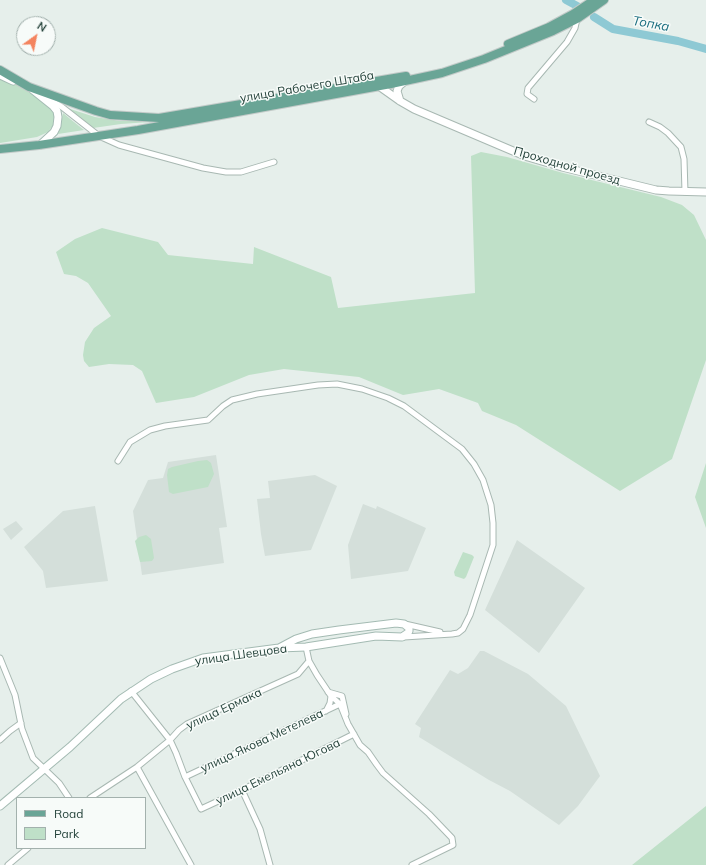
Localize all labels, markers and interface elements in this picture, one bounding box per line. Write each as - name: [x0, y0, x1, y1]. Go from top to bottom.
- water label: Топка: [631, 13, 671, 35]
- north arrow: [16, 16, 56, 56]
- text: N: [35, 19, 49, 35]
- street label: улица Рабочего Штаба: [239, 68, 375, 106]
- street label: Проходной проезд: [512, 144, 622, 188]
- street label: улица Шевцова: [194, 641, 288, 669]
- street label: улица Ермака: [184, 685, 264, 733]
- street label: улица Якова Метелева: [198, 706, 326, 776]
- street label: улица Емельяна Югова: [213, 736, 343, 808]
- legend: [16, 797, 146, 849]
- text: Road: [54, 806, 83, 821]
- text: Park: [54, 826, 79, 841]

